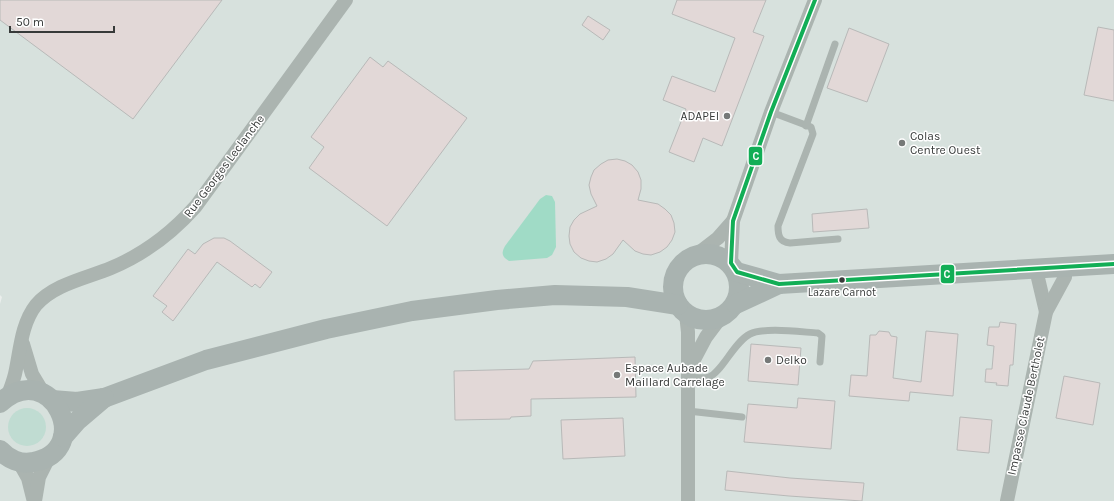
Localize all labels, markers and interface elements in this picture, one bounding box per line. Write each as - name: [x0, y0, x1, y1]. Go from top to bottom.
- scale bar: [10, 8, 114, 34]
- text: 50 m: [16, 15, 44, 29]
- place label: ADAPEI: [681, 109, 719, 123]
- marker: ADAPEI: [722, 111, 732, 121]
- street label: Rue Georges Leclanche: [181, 112, 267, 220]
- place label: Colas Centre Ouest: [910, 129, 981, 157]
- marker: Colas Centre Ouest: [897, 138, 907, 148]
- line badge: C: [748, 146, 763, 166]
- text: C: [753, 150, 760, 163]
- line badge: C: [940, 264, 955, 284]
- text: C: [944, 268, 951, 281]
- marker: Lazare Carnot: [837, 275, 847, 285]
- place label: Lazare Carnot: [808, 286, 876, 299]
- street label: Impasse Claude Bertholet: [1005, 335, 1048, 476]
- place label: Delko: [776, 353, 807, 367]
- marker: Delko: [763, 355, 773, 365]
- place label: Espace Aubade Maillard Carrelage: [625, 361, 725, 389]
- marker: Espace Aubade Maillard Carrelage: [612, 370, 622, 380]

